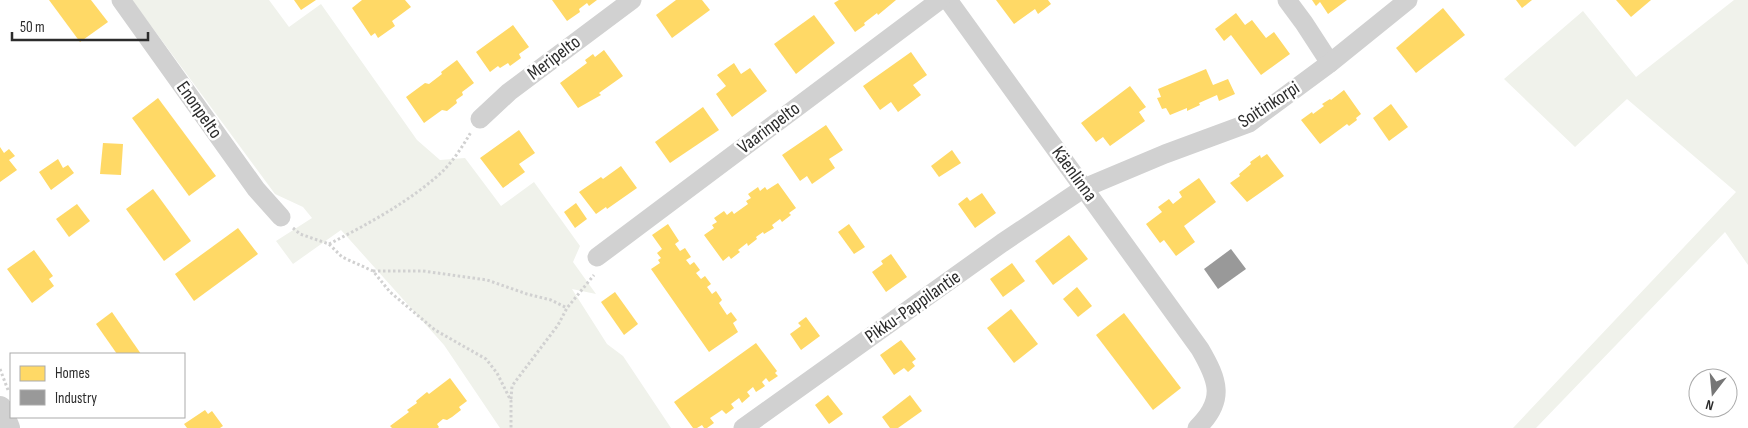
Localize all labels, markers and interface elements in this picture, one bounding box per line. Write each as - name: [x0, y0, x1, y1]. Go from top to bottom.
- scale bar: [12, 10, 149, 42]
- text: 50 m: [20, 18, 45, 37]
- street label: Meripelto: [523, 31, 585, 85]
- street label: Enonpelto: [171, 77, 227, 143]
- street label: Soitinkorpi: [1234, 77, 1304, 133]
- street label: Vaarinpelto: [733, 97, 805, 159]
- street label: Käenlinna: [1046, 142, 1102, 206]
- street label: Pikku-Pappilantie: [861, 266, 965, 348]
- legend: [10, 353, 185, 418]
- text: Homes: [55, 364, 90, 383]
- north arrow: [1688, 368, 1738, 418]
- text: Industry: [55, 389, 97, 408]
- text: N: [1704, 396, 1715, 414]

